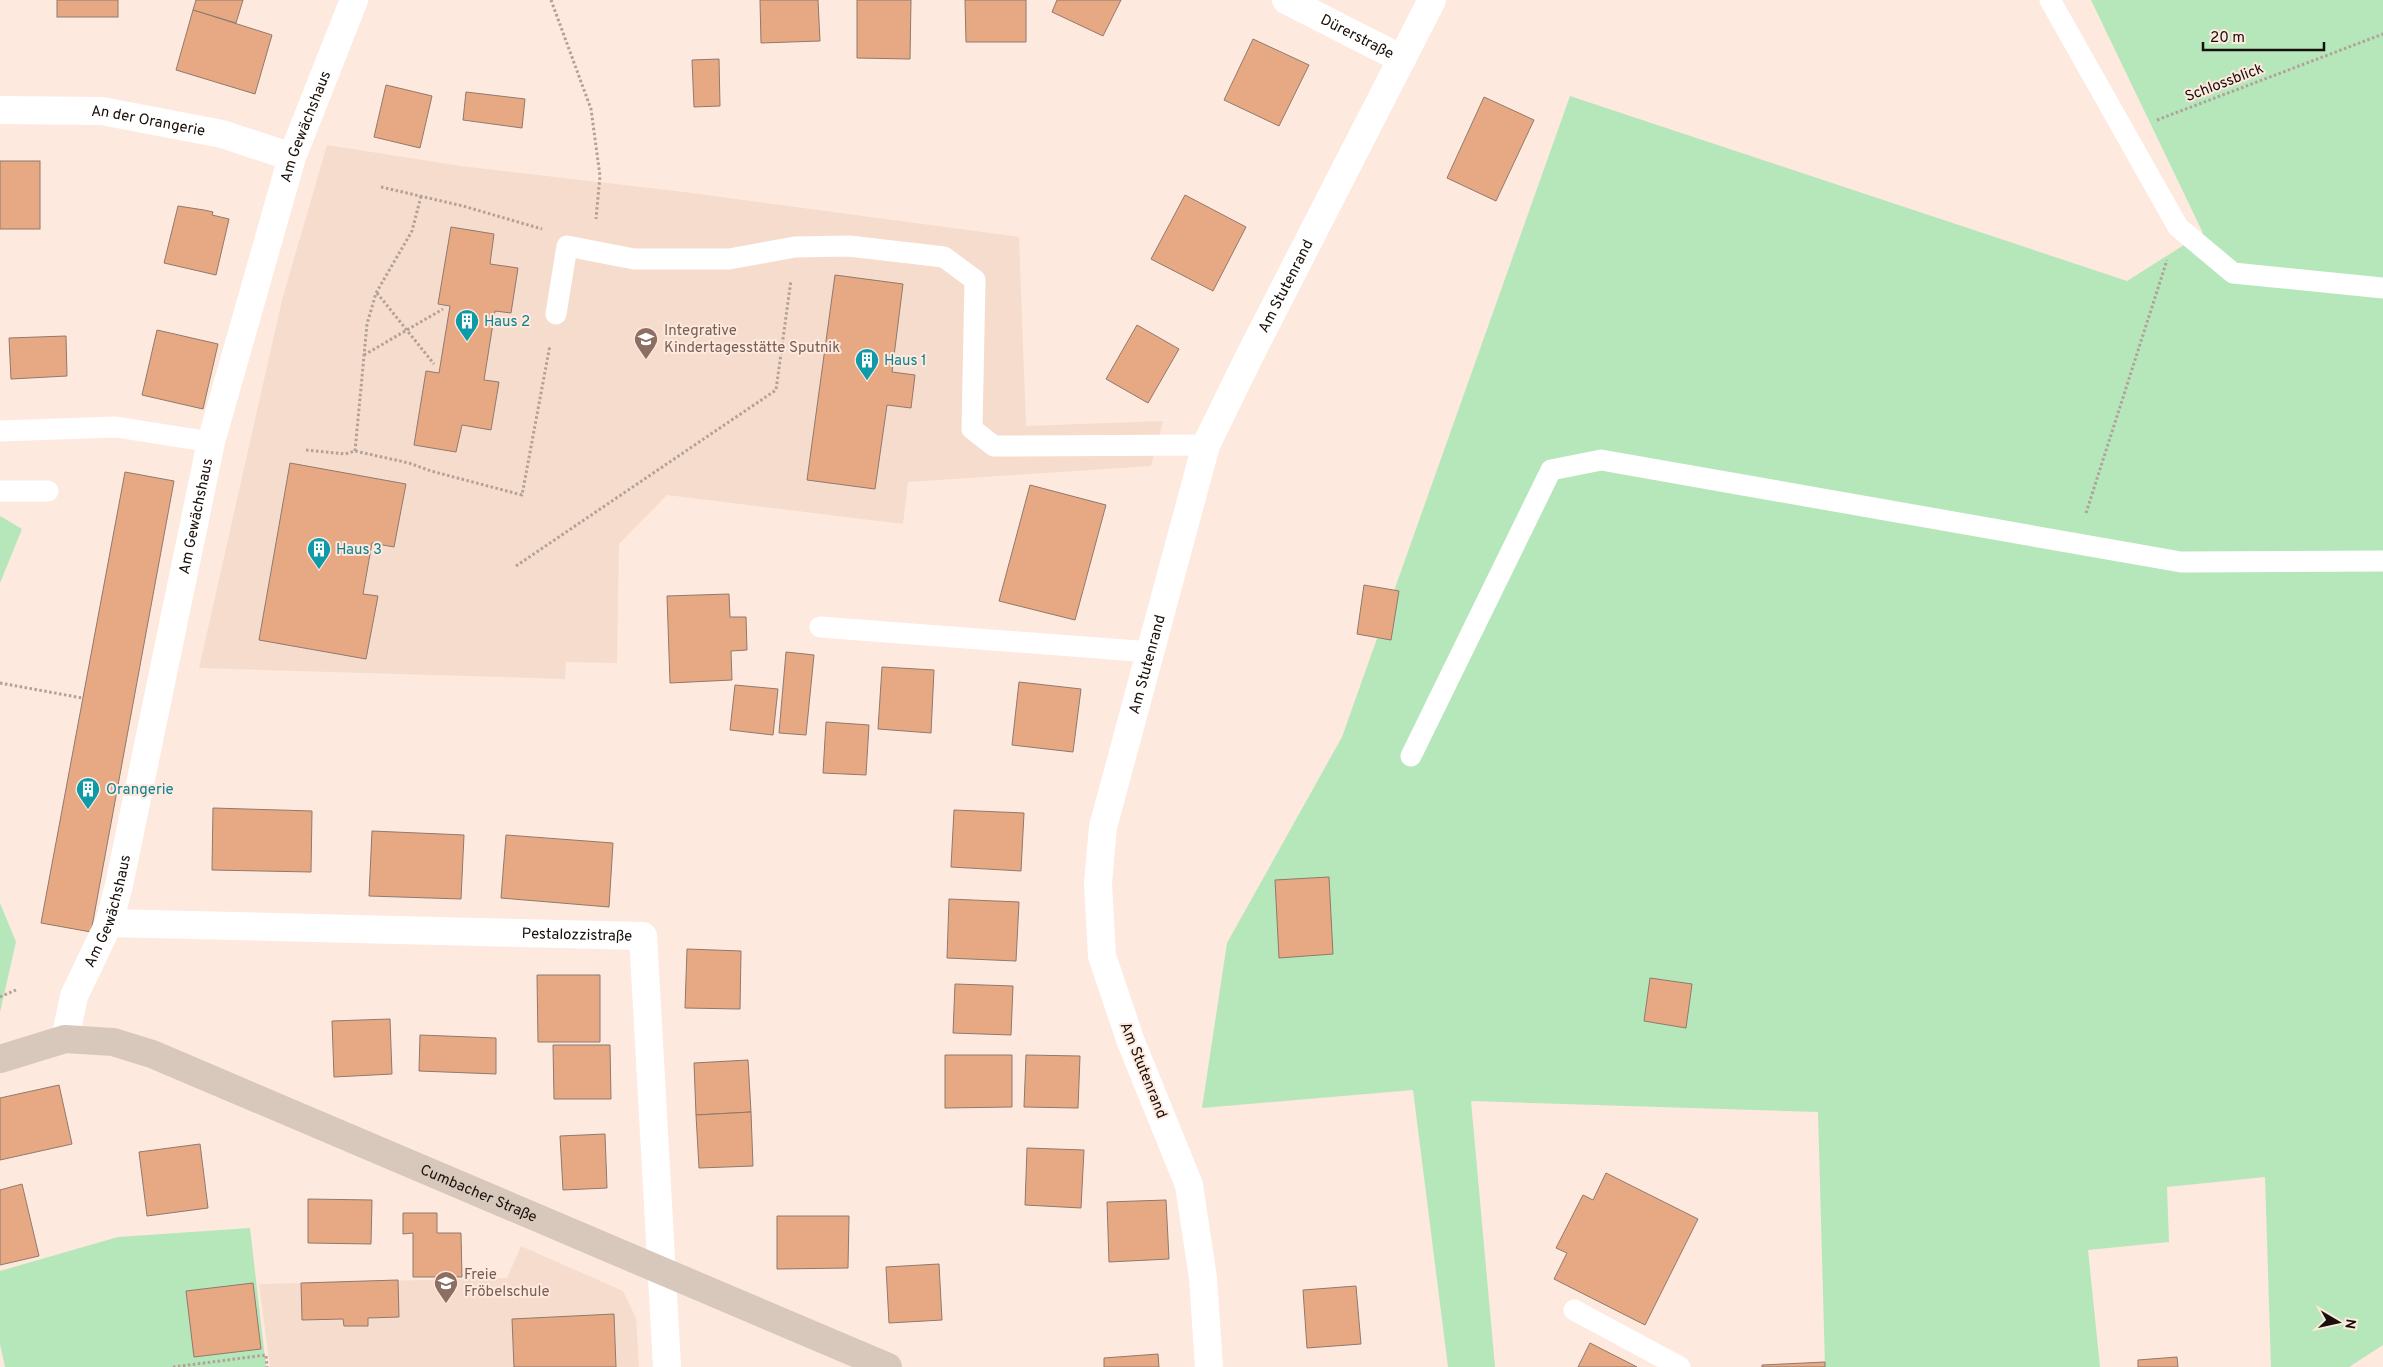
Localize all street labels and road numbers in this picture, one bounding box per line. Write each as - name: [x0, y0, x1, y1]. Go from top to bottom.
- street label: Dürerstraße: [1317, 11, 1397, 64]
- street label: Schlossblick: [2183, 60, 2266, 107]
- street label: Am Gewächshaus: [277, 68, 336, 185]
- street label: An der Orangerie: [91, 103, 207, 142]
- street label: Am Stutenrand: [1255, 237, 1318, 337]
- street label: Am Gewächshaus: [176, 457, 218, 576]
- street label: Am Stutenrand: [1126, 613, 1171, 717]
- street label: Am Gewächshaus: [81, 853, 136, 971]
- street label: Pestalozzistraße: [521, 925, 632, 947]
- street label: Am Stutenrand: [1115, 1020, 1171, 1121]
- street label: Cumbacher Straße: [417, 1161, 540, 1228]

